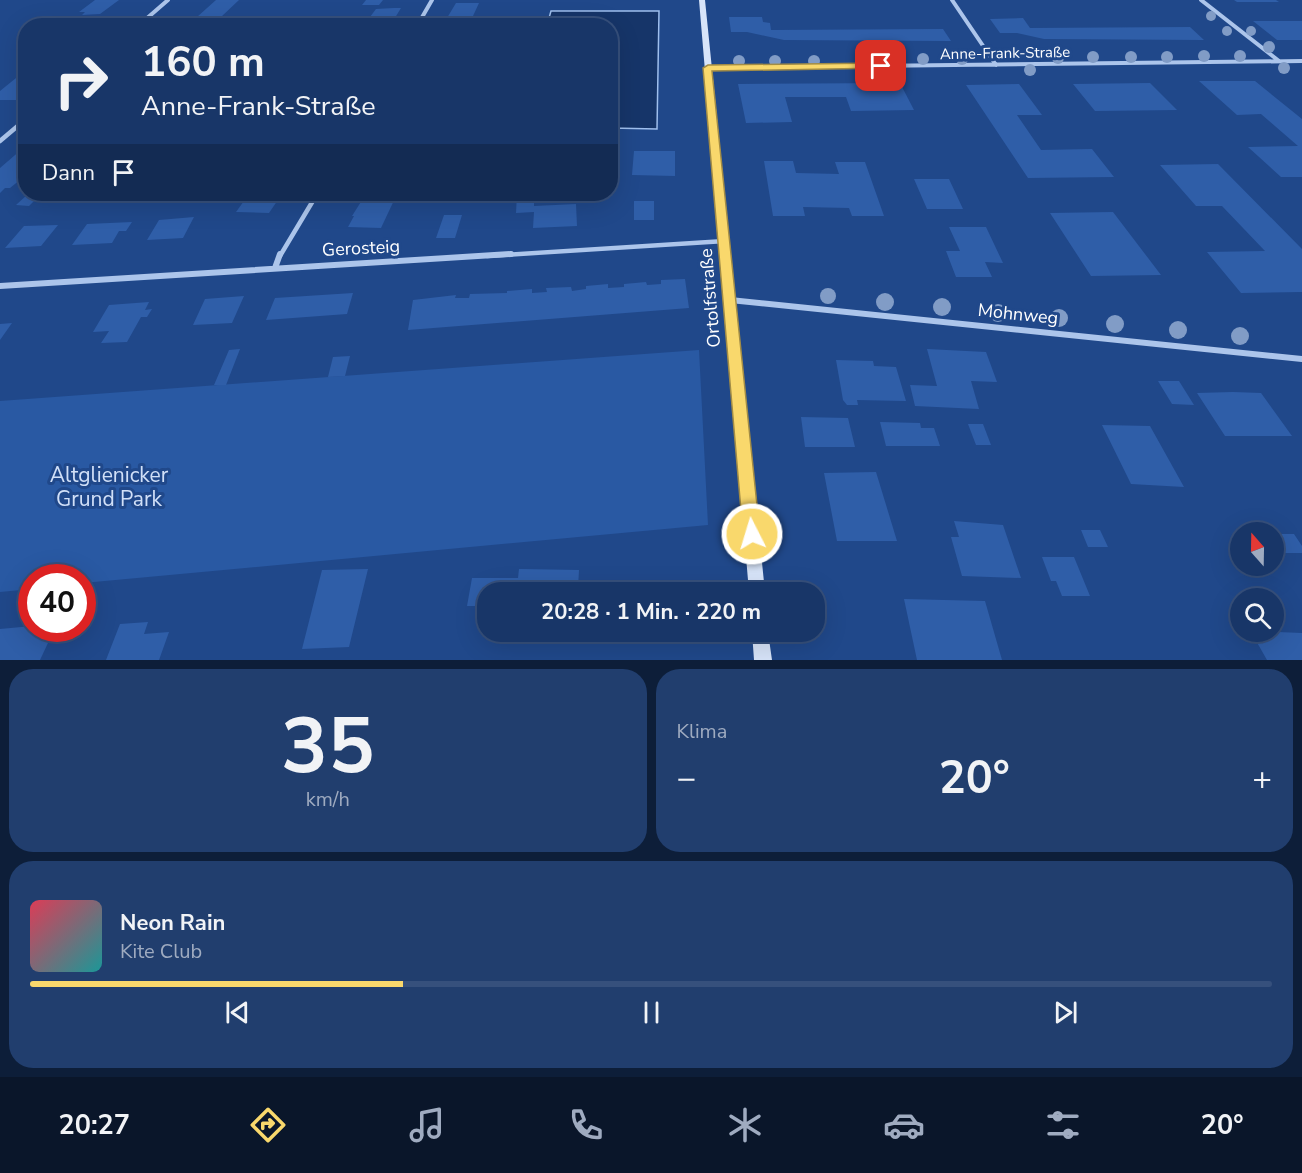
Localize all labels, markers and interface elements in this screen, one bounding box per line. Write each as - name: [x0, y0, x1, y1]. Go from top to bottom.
- text: 160 m: [141, 34, 265, 91]
- pin: [855, 40, 906, 91]
- icon: right: [42, 42, 120, 120]
- street label: Anne-Frank-Straße: [940, 42, 1070, 64]
- icon: arrive: [864, 49, 897, 82]
- text: Anne-Frank-Straße: [141, 88, 376, 125]
- icon: arrive: [107, 156, 140, 189]
- text: Dann: [42, 158, 95, 188]
- street label: Gerosteig: [321, 234, 401, 262]
- street label: Ortolfstraße: [694, 247, 726, 349]
- street label: Mohnweg: [977, 298, 1059, 330]
- park label: Altglienicker Grund Park: [50, 461, 169, 513]
- position arrow: [720, 502, 784, 566]
- north arrow: [1230, 522, 1284, 576]
- map controls: [1230, 522, 1284, 642]
- speed limit sign: 40: [18, 564, 96, 642]
- button: search: [1230, 588, 1284, 642]
- text: 20:28 · 1 Min. · 220 m: [541, 597, 761, 627]
- text: 35: [281, 693, 375, 800]
- text: Klima: [677, 718, 727, 745]
- text: 20°: [939, 748, 1010, 809]
- text: −: [677, 756, 696, 801]
- text: +: [1252, 756, 1272, 801]
- text: km/h: [306, 786, 350, 813]
- text: Neon Rain: [120, 908, 225, 938]
- text: Kite Club: [120, 938, 202, 965]
- icon: previous: [221, 996, 254, 1029]
- icon: pause: [635, 996, 668, 1029]
- icon: next: [1049, 996, 1082, 1029]
- icon: directions: [247, 1104, 289, 1146]
- icon: music: [406, 1104, 448, 1146]
- icon: phone: [565, 1104, 607, 1146]
- icon: climate: [724, 1104, 766, 1146]
- icon: car: [883, 1104, 925, 1146]
- icon: filters: [1042, 1104, 1084, 1146]
- text: 20:27: [58, 1107, 130, 1144]
- text: 20°: [1201, 1107, 1243, 1144]

